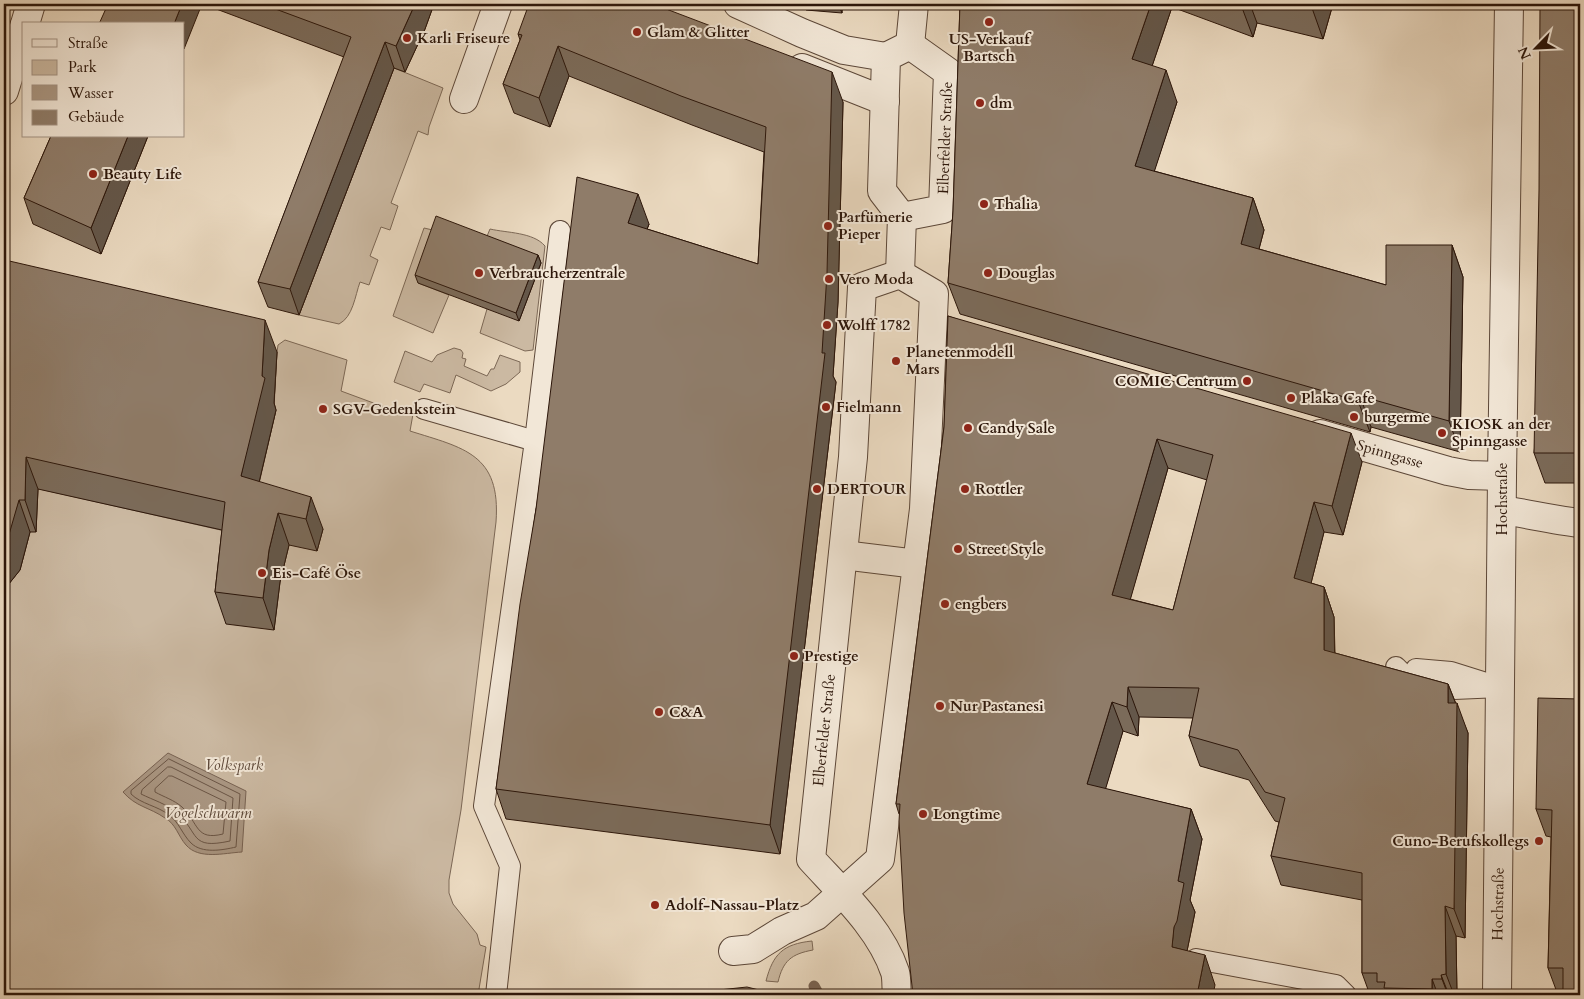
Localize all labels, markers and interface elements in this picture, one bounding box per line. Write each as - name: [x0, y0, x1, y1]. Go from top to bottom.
- marker: US-Verkauf Bartsch: [983, 16, 995, 28]
- legend: [22, 22, 185, 138]
- place label: Glam & Glitter: [647, 22, 750, 42]
- north arrow: [1512, 22, 1562, 72]
- marker: Glam & Glitter: [631, 26, 643, 38]
- place label: Karli Friseure: [417, 28, 510, 48]
- place label: US-Verkauf Bartsch: [949, 29, 1032, 66]
- marker: Karli Friseure: [401, 32, 413, 44]
- text: Straße: [68, 33, 108, 53]
- text: N: [1513, 44, 1536, 63]
- text: Park: [68, 57, 97, 77]
- street label: Elberfelder Straße: [933, 81, 957, 195]
- text: Wasser: [67, 83, 114, 103]
- place label: dm: [990, 93, 1013, 113]
- marker: dm: [974, 97, 986, 109]
- text: Gebäude: [68, 107, 125, 127]
- place label: Beauty Life: [103, 164, 182, 184]
- marker: Beauty Life: [87, 168, 99, 180]
- place label: Thalia: [994, 194, 1039, 214]
- marker: Thalia: [978, 198, 990, 210]
- place label: Parfümerie Pieper: [838, 207, 913, 244]
- marker: Parfümerie Pieper: [822, 220, 834, 232]
- place label: Verbraucherzentrale: [489, 263, 625, 283]
- place label: Douglas: [998, 263, 1055, 283]
- marker: Verbraucherzentrale: [473, 267, 485, 279]
- marker: Douglas: [982, 267, 994, 279]
- place label: Vero Moda: [839, 269, 914, 289]
- marker: Vero Moda: [823, 273, 835, 285]
- place label: Wolff 1782: [836, 315, 911, 335]
- marker: Wolff 1782: [821, 319, 833, 331]
- place label: Planetenmodell Mars: [906, 342, 1014, 379]
- marker: Planetenmodell Mars: [890, 355, 902, 367]
- place label: COMIC Centrum: [1115, 371, 1237, 391]
- marker: COMIC Centrum: [1241, 375, 1253, 387]
- place label: Plaka Cafe: [1301, 388, 1375, 408]
- marker: Plaka Cafe: [1285, 392, 1297, 404]
- place label: Fielmann: [836, 397, 902, 417]
- place label: SGV-Gedenkstein: [333, 399, 456, 419]
- marker: Fielmann: [820, 401, 832, 413]
- marker: SGV-Gedenkstein: [317, 403, 329, 415]
- place label: burgerme: [1364, 407, 1430, 427]
- marker: burgerme: [1348, 411, 1360, 423]
- place label: KIOSK an der Spinngasse: [1452, 414, 1551, 451]
- place label: Candy Sale: [978, 418, 1055, 438]
- marker: Candy Sale: [962, 422, 974, 434]
- marker: KIOSK an der Spinngasse: [1436, 427, 1448, 439]
- street label: Spinngasse: [1354, 435, 1426, 473]
- street label: Hochstraße: [1492, 462, 1512, 536]
- place label: DERTOUR: [827, 479, 906, 499]
- place label: Rottler: [975, 479, 1024, 499]
- marker: DERTOUR: [811, 483, 823, 495]
- marker: Rottler: [959, 483, 971, 495]
- place label: Street Style: [968, 539, 1044, 559]
- marker: Street Style: [952, 543, 964, 555]
- place label: Eis-Café Öse: [272, 563, 361, 583]
- marker: Eis-Café Öse: [256, 567, 268, 579]
- place label: engbers: [955, 594, 1007, 614]
- marker: engbers: [939, 598, 951, 610]
- place label: Prestige: [804, 646, 859, 666]
- marker: Prestige: [788, 650, 800, 662]
- street label: Elberfelder Straße: [808, 673, 840, 787]
- place label: Nur Pastanesi: [950, 696, 1044, 716]
- marker: Nur Pastanesi: [934, 700, 946, 712]
- place label: C&A: [669, 702, 704, 722]
- marker: C&A: [653, 706, 665, 718]
- park label: Volkspark: [205, 755, 264, 775]
- water label: Vogelschwarm: [164, 802, 252, 824]
- place label: Longtime: [933, 804, 1001, 824]
- marker: Longtime: [917, 808, 929, 820]
- place label: Cuno-Berufskollegs: [1392, 831, 1529, 851]
- marker: Cuno-Berufskollegs: [1533, 835, 1545, 847]
- street label: Hochstraße: [1487, 867, 1509, 941]
- place label: Adolf-Nassau-Platz: [665, 895, 800, 915]
- marker: Adolf-Nassau-Platz: [649, 899, 661, 911]

